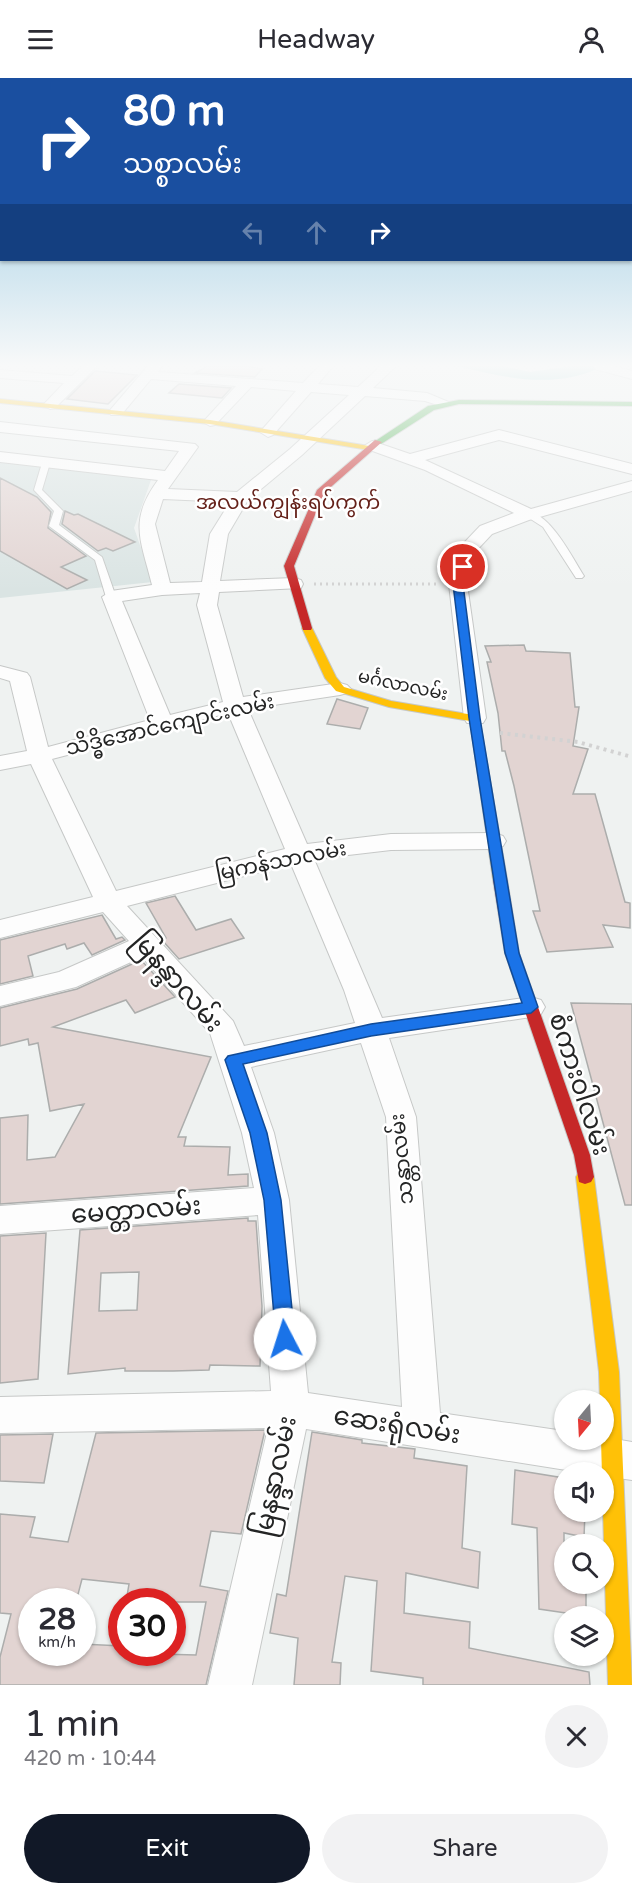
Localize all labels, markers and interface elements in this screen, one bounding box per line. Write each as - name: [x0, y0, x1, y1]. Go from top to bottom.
- icon: menu: [24, 23, 57, 56]
- text: Headway: [257, 23, 375, 56]
- icon: person: [575, 23, 608, 56]
- text: 80 m: [123, 86, 225, 137]
- icon: right: [24, 102, 102, 180]
- text: သစ္စာလမ်း: [123, 148, 242, 181]
- icon: left: [237, 216, 270, 249]
- icon: ahead: [300, 216, 333, 249]
- icon: right: [363, 216, 396, 249]
- district label: အလယ်ကျွန်းရပ်ကွက်: [196, 488, 380, 520]
- pin: [437, 541, 488, 592]
- icon: arrive: [446, 550, 479, 583]
- street label: မင်္ဂလာလမ်း: [356, 663, 450, 705]
- street label: သိဒ္ဓိအောင်ကျောင်းလမ်း: [62, 685, 278, 766]
- street label: မြကန်သာလမ်း: [213, 832, 349, 890]
- street label: မြနန္ဒာလမ်း: [122, 924, 231, 1042]
- street label: စံကားဝါလမ်း: [542, 1008, 619, 1159]
- street label: သန္တာလမ်း: [381, 1112, 423, 1206]
- street label: မေတ္တာလမ်း: [70, 1188, 203, 1235]
- position arrow: [253, 1307, 317, 1371]
- north arrow: [554, 1390, 614, 1450]
- map controls: [554, 1390, 614, 1666]
- street label: ဆေးရုံလမ်း: [331, 1398, 463, 1455]
- street label: မြနန္ဒာလမ်း: [245, 1412, 308, 1540]
- button: sound: [554, 1462, 614, 1522]
- button: search: [554, 1534, 614, 1594]
- speed limit sign: 30: [108, 1588, 186, 1666]
- text: 28: [38, 1601, 76, 1638]
- button: layers: [554, 1606, 614, 1666]
- text: km/h: [38, 1633, 76, 1651]
- text: 1 min: [24, 1703, 120, 1746]
- button: close: [545, 1705, 608, 1768]
- text: 420 m · 10:44: [24, 1747, 156, 1771]
- button: Exit: [24, 1814, 310, 1883]
- button: Share: [322, 1814, 608, 1883]

